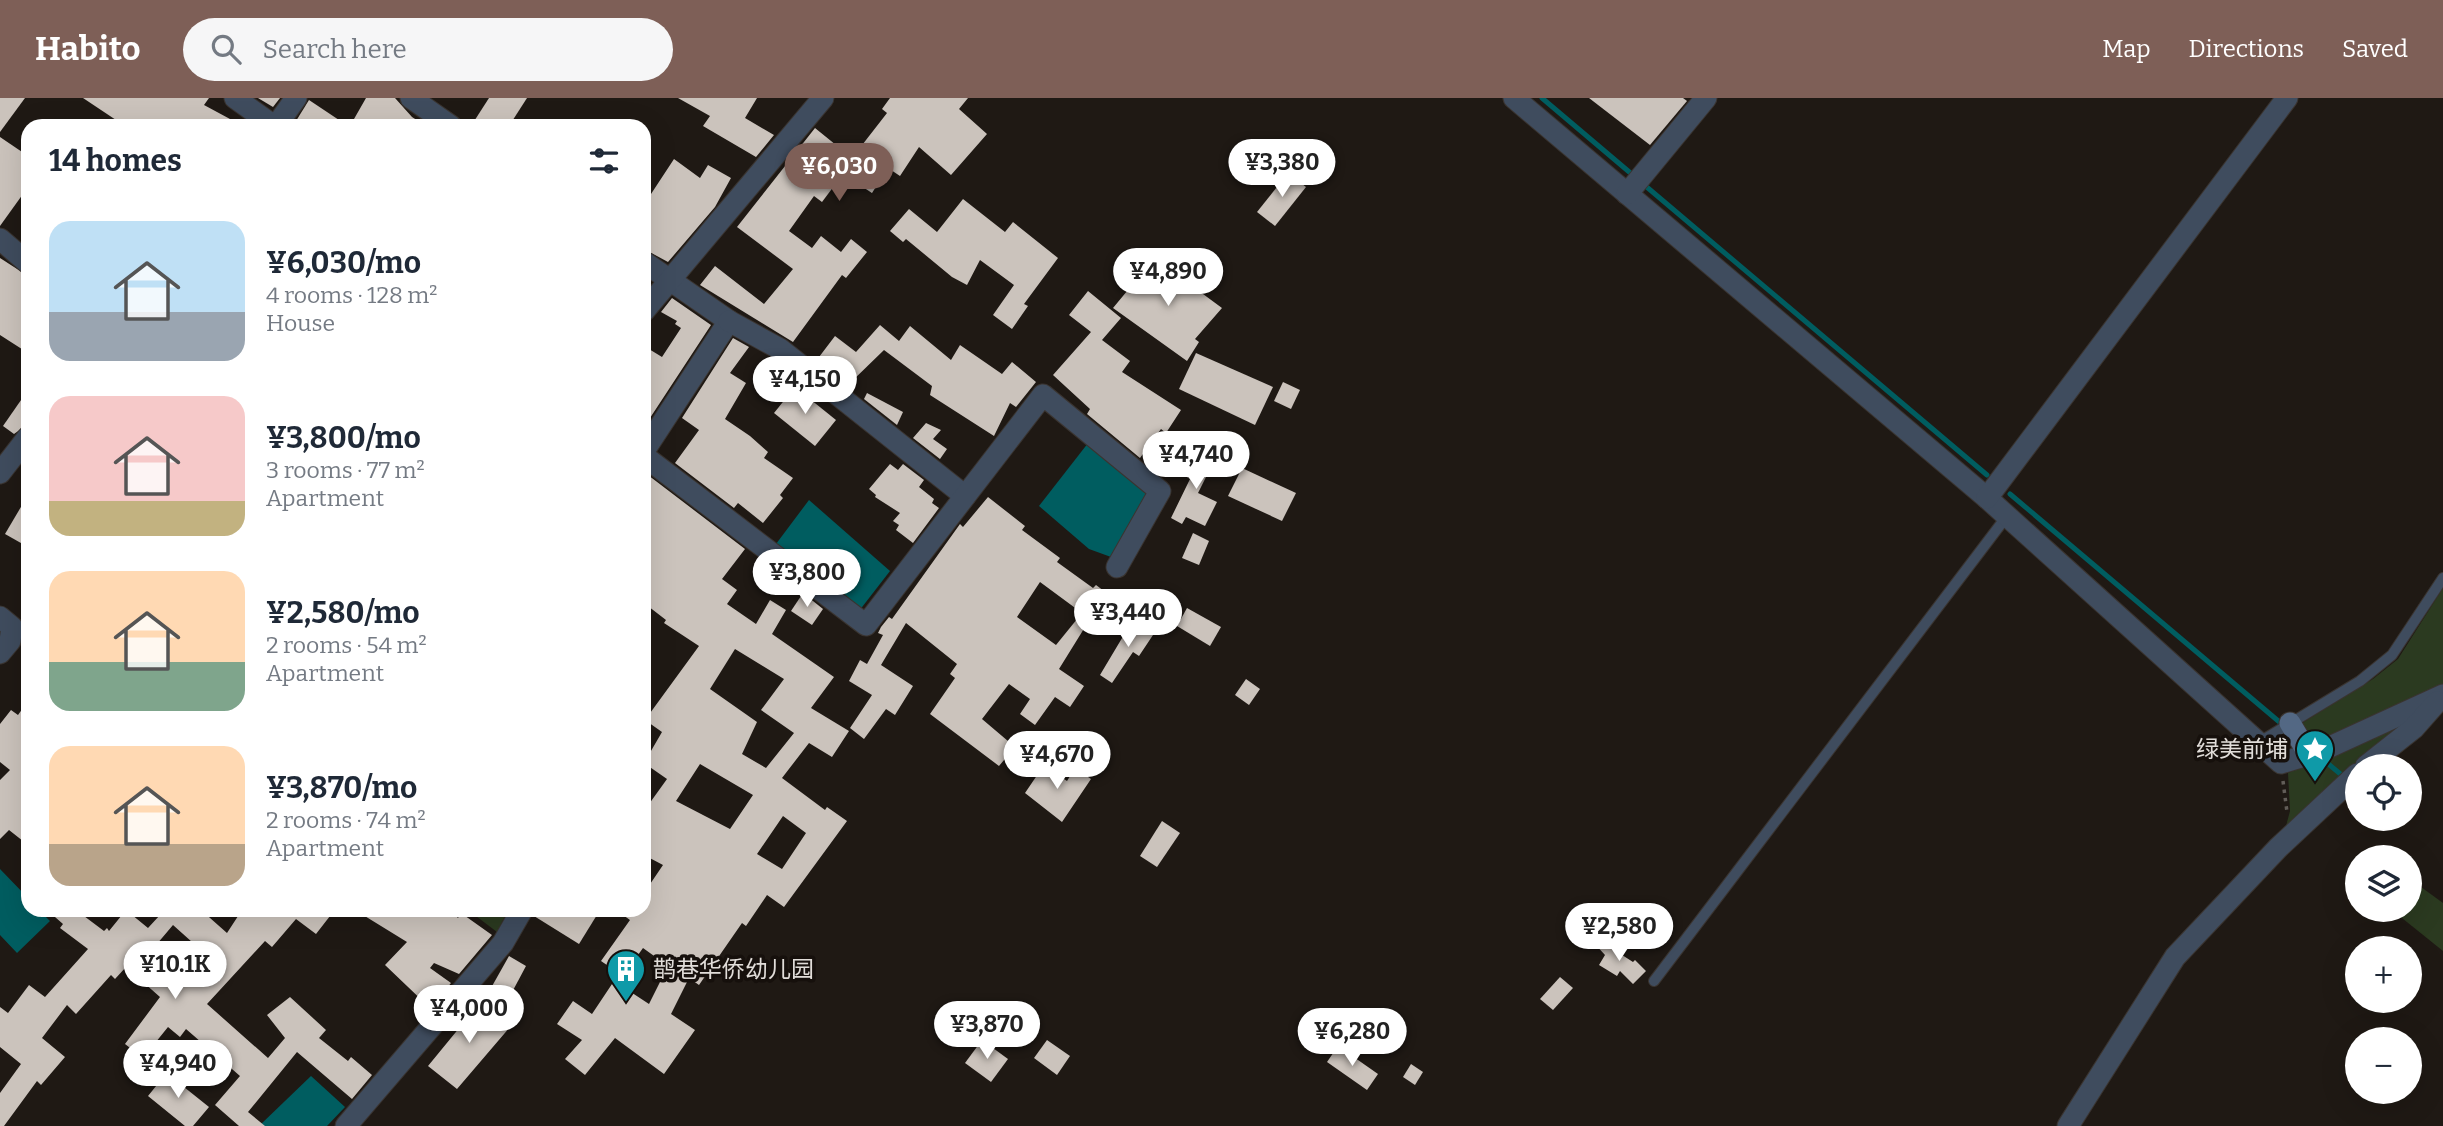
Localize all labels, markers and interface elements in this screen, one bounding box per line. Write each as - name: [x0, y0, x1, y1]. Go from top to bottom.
- search box: [183, 18, 673, 81]
- text: Habito: [35, 29, 141, 69]
- icon: search: [207, 30, 245, 68]
- text: Search here: [263, 34, 407, 65]
- text: Map: [2102, 35, 2151, 63]
- text: Directions: [2189, 35, 2304, 63]
- text: Saved: [2342, 35, 2408, 63]
- pin: ¥3,380: [1225, 140, 1339, 199]
- icon: filters: [585, 142, 623, 180]
- text: 14 homes: [49, 143, 182, 179]
- pin: ¥6,030: [782, 144, 896, 203]
- text: ¥3,380: [1244, 148, 1320, 176]
- text: ¥6,030: [801, 152, 877, 180]
- text: ¥6,030/mo: [266, 245, 421, 281]
- pin: ¥4,890: [1111, 248, 1225, 308]
- icon: home: [105, 249, 189, 333]
- text: ¥4,890: [1129, 257, 1207, 285]
- text: 4 rooms · 128 m²: [266, 281, 437, 309]
- text: House: [266, 309, 335, 337]
- pin: ¥4,150: [748, 356, 862, 416]
- text: ¥4,150: [769, 365, 841, 393]
- text: ¥3,800/mo: [266, 420, 421, 456]
- icon: home: [105, 424, 189, 508]
- pin: ¥4,740: [1139, 432, 1253, 491]
- text: ¥4,740: [1159, 440, 1233, 468]
- text: 3 rooms · 77 m²: [266, 456, 425, 484]
- text: Apartment: [266, 484, 384, 512]
- pin: ¥3,800: [750, 550, 864, 609]
- text: ¥3,800: [769, 558, 845, 586]
- pin: ¥3,440: [1071, 589, 1185, 649]
- text: ¥2,580/mo: [266, 595, 420, 631]
- text: ¥3,440: [1090, 598, 1166, 626]
- icon: home: [105, 599, 189, 683]
- text: 2 rooms · 54 m²: [266, 631, 427, 659]
- text: Apartment: [266, 659, 384, 687]
- place icon: 绿美前埔: [2294, 728, 2336, 783]
- pin: ¥4,670: [1000, 732, 1114, 791]
- place label: 绿美前埔: [2196, 735, 2288, 763]
- text: ¥4,670: [1020, 740, 1094, 768]
- map controls: [2345, 754, 2422, 1104]
- button: locate: [2345, 754, 2422, 831]
- text: ¥3,870/mo: [266, 770, 417, 806]
- icon: home: [105, 774, 189, 858]
- text: 2 rooms · 74 m²: [266, 806, 426, 834]
- text: Apartment: [266, 834, 384, 862]
- button: layers: [2345, 845, 2422, 922]
- pin: ¥2,580: [1562, 904, 1676, 963]
- text: ¥2,580: [1581, 912, 1657, 940]
- button: +: [2345, 936, 2422, 1013]
- pin: ¥10.1K: [118, 942, 232, 1001]
- building icon: 鹊巷华侨幼儿园: [605, 948, 647, 1003]
- text: ¥10.1K: [140, 950, 210, 978]
- place label: 鹊巷华侨幼儿园: [653, 955, 814, 983]
- pin: ¥4,000: [412, 986, 526, 1045]
- text: ¥4,000: [430, 994, 508, 1022]
- pin: ¥3,870: [930, 1002, 1044, 1061]
- pin: ¥6,280: [1295, 1009, 1409, 1068]
- text: ¥3,870: [950, 1010, 1024, 1038]
- text: ¥6,280: [1314, 1017, 1390, 1045]
- button: −: [2345, 1027, 2422, 1104]
- pin: ¥4,940: [121, 1040, 235, 1100]
- text: ¥4,940: [139, 1049, 217, 1077]

